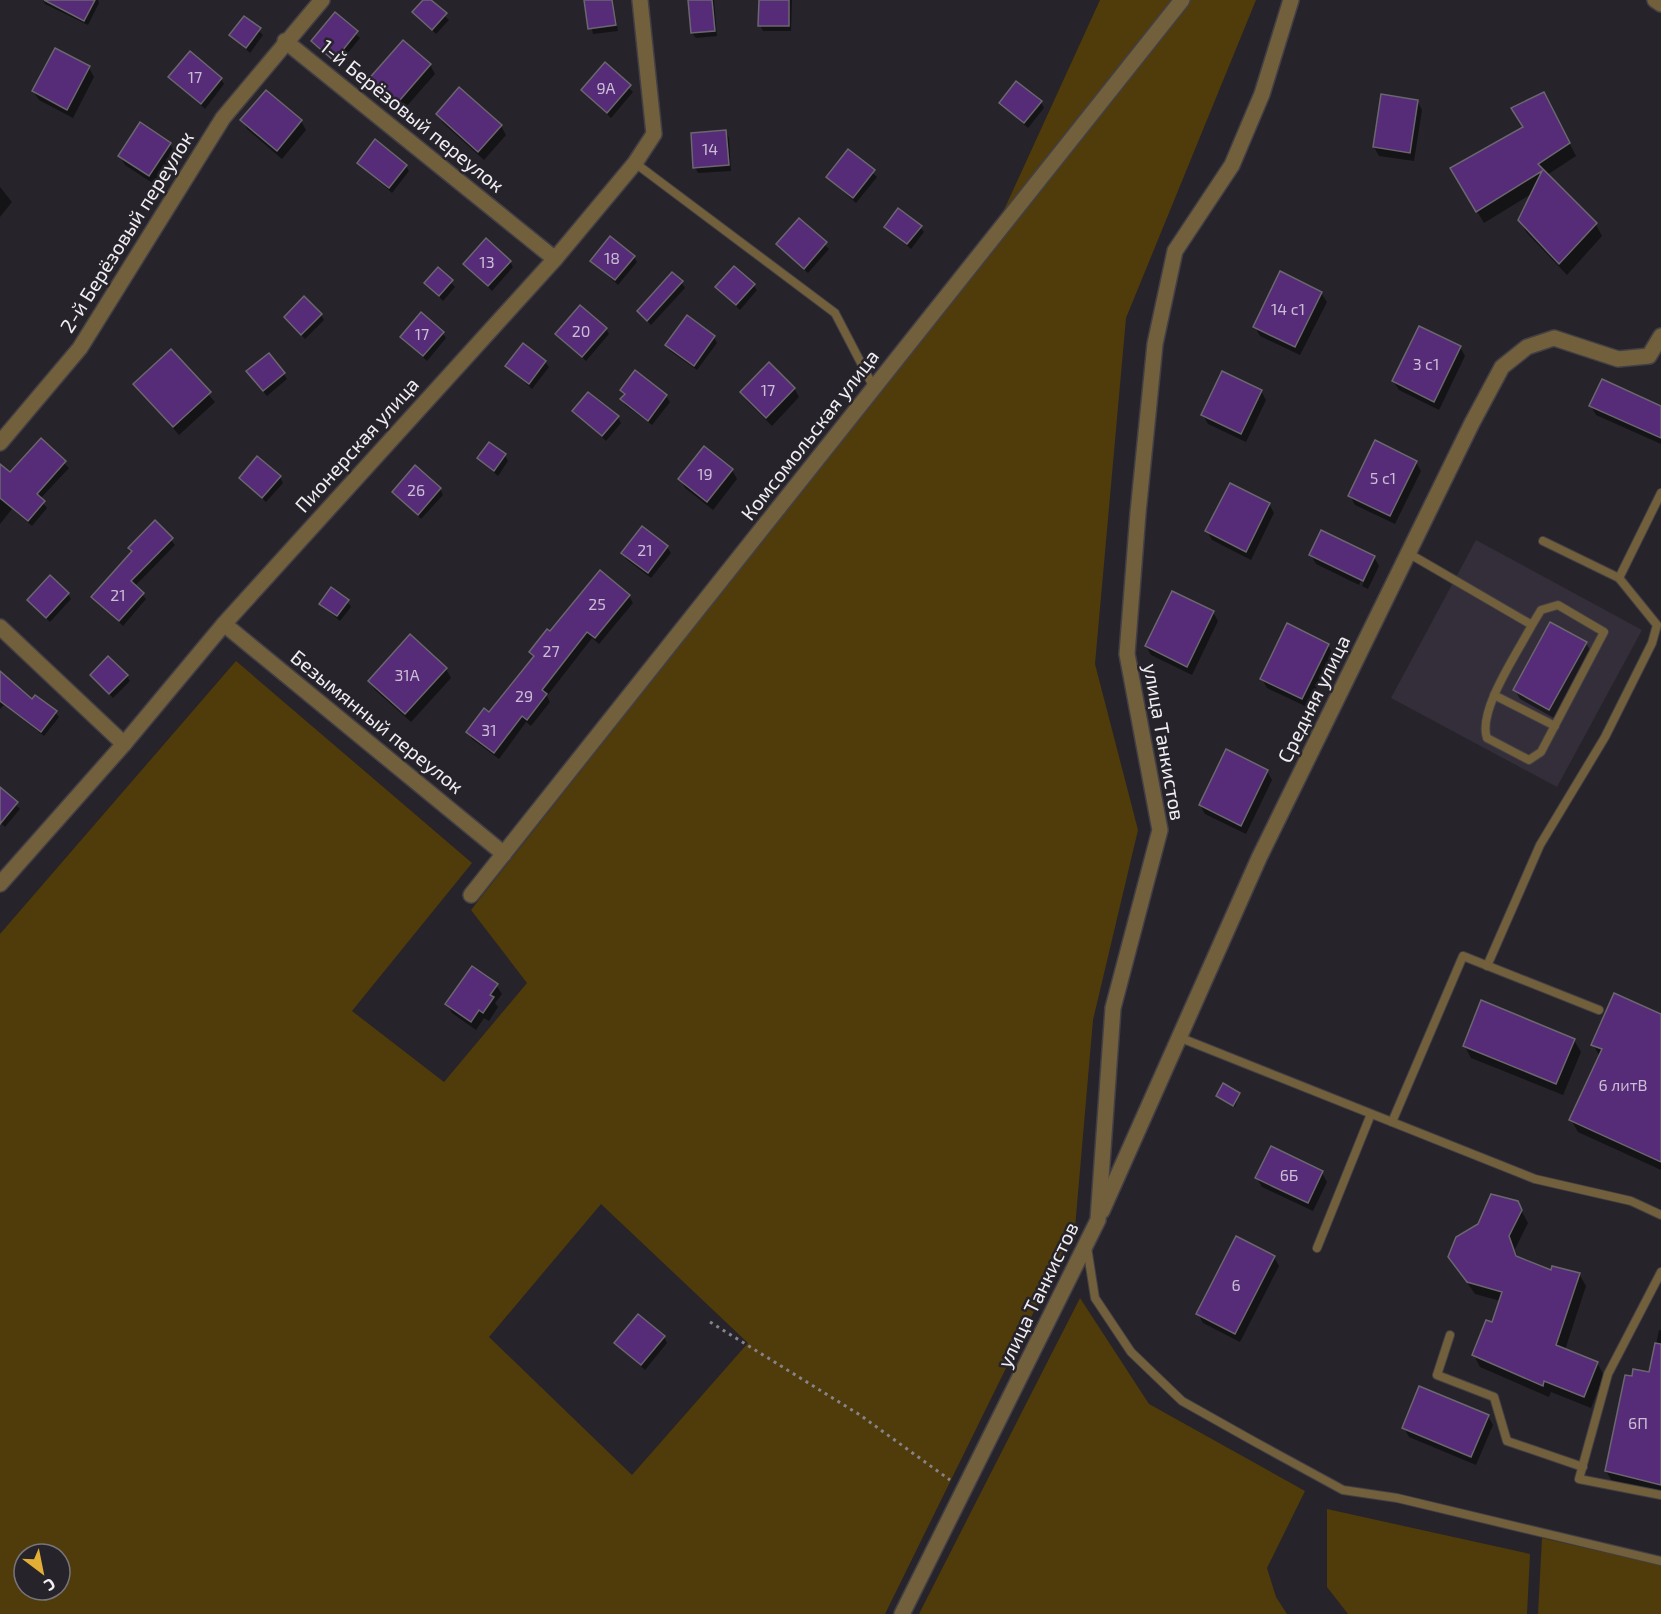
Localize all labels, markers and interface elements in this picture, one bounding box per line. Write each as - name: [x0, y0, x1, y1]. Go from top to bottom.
- street label: 1-й Берёзовый переулок: [315, 34, 510, 198]
- house number: 17: [188, 67, 202, 86]
- house number: 9А: [596, 78, 616, 97]
- street label: 2-й Берёзовый переулок: [54, 126, 199, 337]
- house number: 14: [702, 139, 718, 158]
- house number: 18: [604, 248, 620, 267]
- house number: 13: [479, 252, 495, 271]
- house number: 14 с1: [1271, 299, 1305, 318]
- house number: 20: [572, 321, 590, 340]
- house number: 17: [415, 324, 429, 343]
- street label: Комсомольская улица: [735, 344, 884, 525]
- house number: 3 с1: [1413, 354, 1439, 373]
- street label: Пионерская улица: [289, 372, 424, 517]
- house number: 17: [761, 380, 775, 399]
- house number: 19: [697, 464, 713, 483]
- house number: 5 с1: [1370, 468, 1396, 487]
- house number: 26: [407, 480, 425, 499]
- house number: 21: [637, 540, 653, 559]
- house number: 21: [110, 585, 126, 604]
- house number: 25: [588, 594, 606, 613]
- street label: Средняя улица: [1272, 631, 1355, 767]
- house number: 27: [542, 641, 560, 660]
- street label: Безымянный переулок: [286, 644, 469, 799]
- street label: улица Танкистов: [1138, 661, 1191, 822]
- house number: 31А: [394, 665, 420, 684]
- house number: 29: [515, 686, 533, 705]
- house number: 31: [481, 720, 497, 739]
- house number: 6 литВ: [1599, 1075, 1647, 1094]
- house number: 6Б: [1280, 1165, 1298, 1184]
- street label: улица Танкистов: [991, 1218, 1084, 1372]
- house number: 6: [1231, 1275, 1241, 1294]
- house number: 6П: [1628, 1413, 1648, 1432]
- north arrow: [12, 1542, 72, 1602]
- text: С: [41, 1575, 59, 1596]

